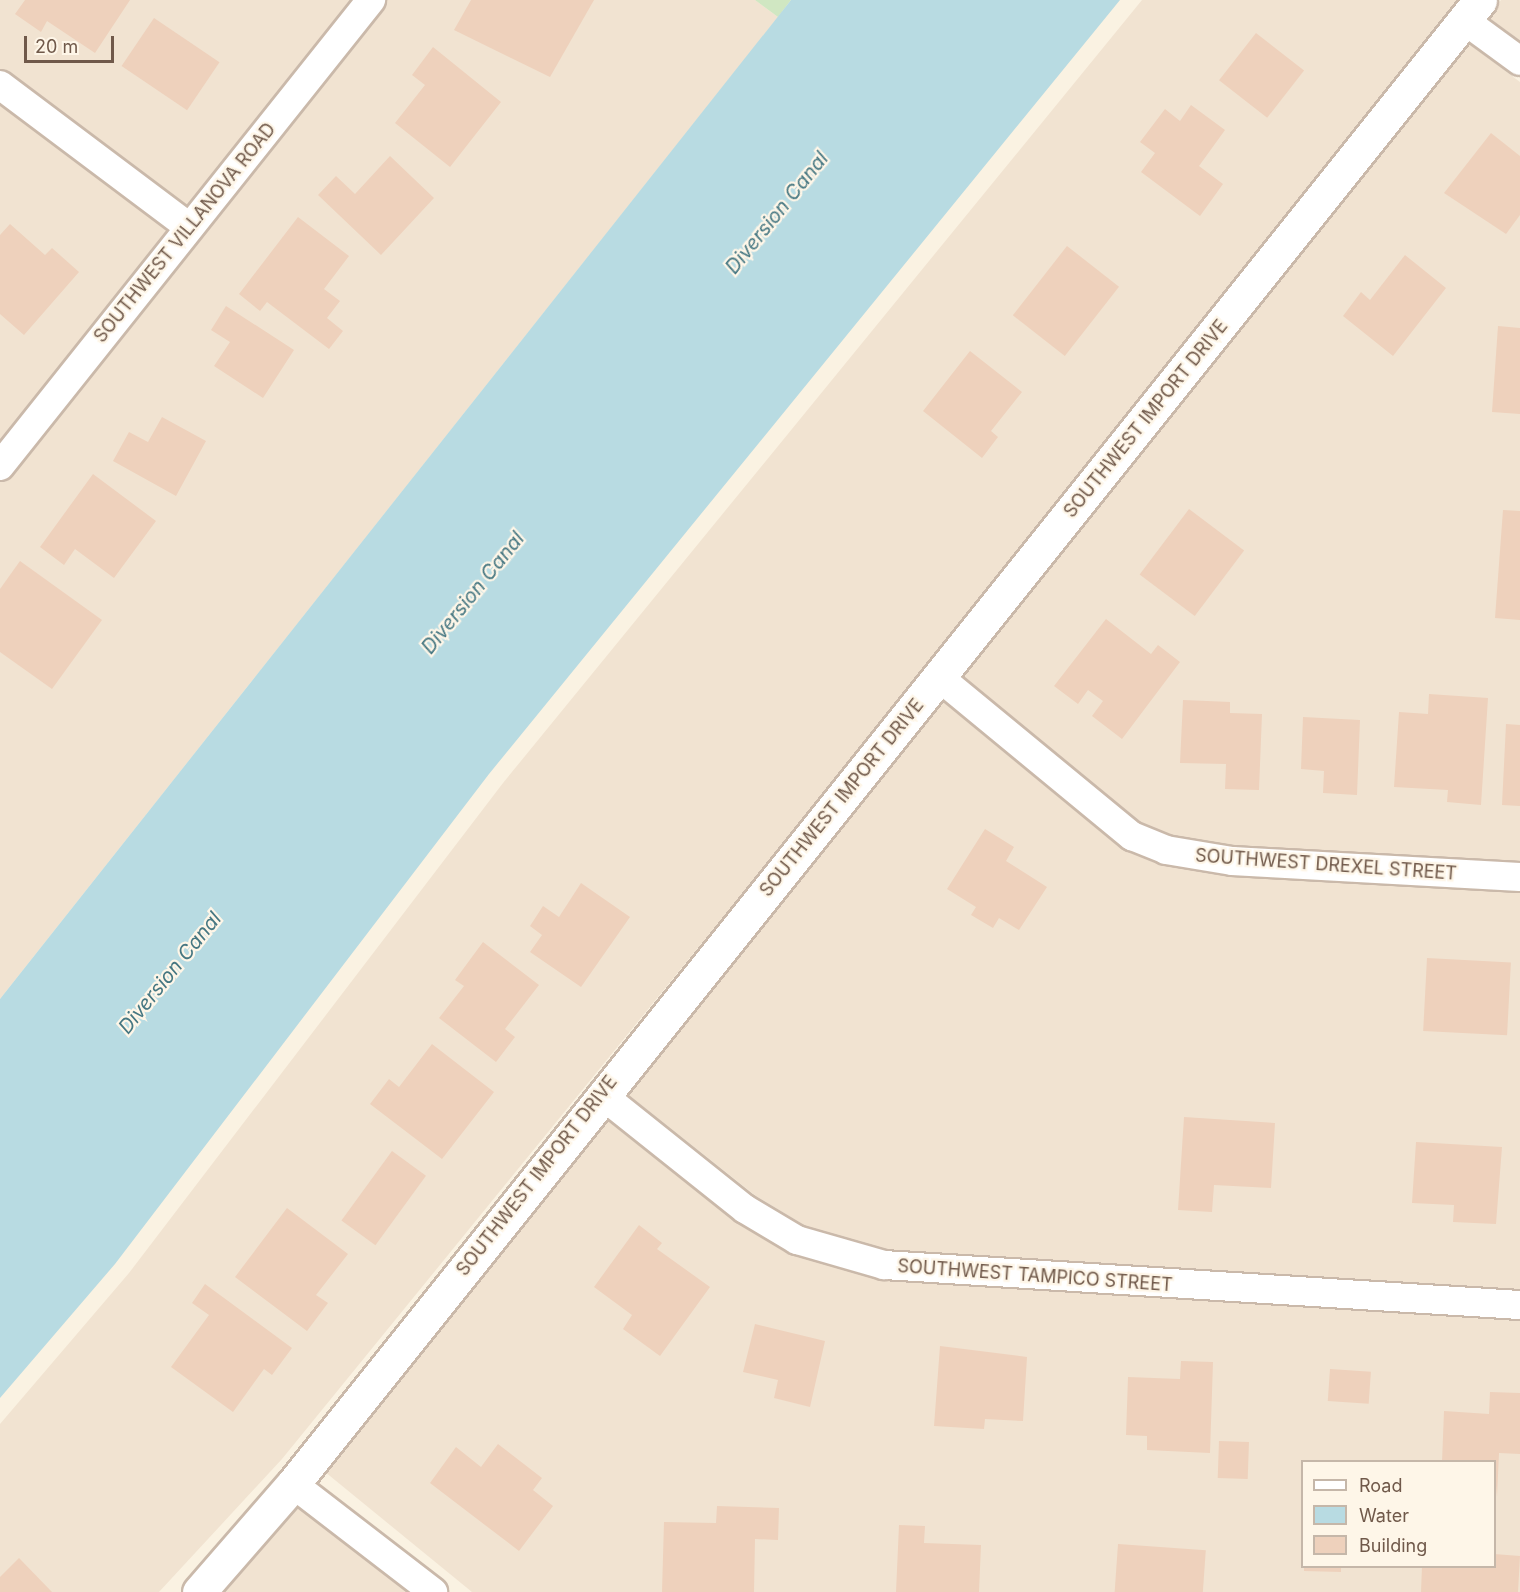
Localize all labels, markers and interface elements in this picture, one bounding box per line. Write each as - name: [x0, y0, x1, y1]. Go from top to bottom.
- scale bar: [27, 24, 117, 62]
- text: 20 m: [35, 36, 78, 57]
- street label: SOUTHWEST VILLANOVA ROAD: [90, 119, 280, 347]
- water label: Diversion Canal: [721, 147, 833, 279]
- street label: SOUTHWEST IMPORT DRIVE: [1060, 316, 1232, 522]
- water label: Diversion Canal: [417, 527, 529, 659]
- street label: SOUTHWEST IMPORT DRIVE: [756, 695, 928, 901]
- street label: SOUTHWEST DREXEL STREET: [1194, 845, 1458, 885]
- water label: Diversion Canal: [114, 907, 226, 1039]
- street label: SOUTHWEST IMPORT DRIVE: [452, 1072, 622, 1280]
- street label: SOUTHWEST TAMPICO STREET: [897, 1256, 1173, 1296]
- legend: [1301, 1460, 1496, 1568]
- text: Road: [1359, 1475, 1402, 1496]
- text: Water: [1359, 1505, 1409, 1526]
- text: Building: [1359, 1535, 1427, 1556]

